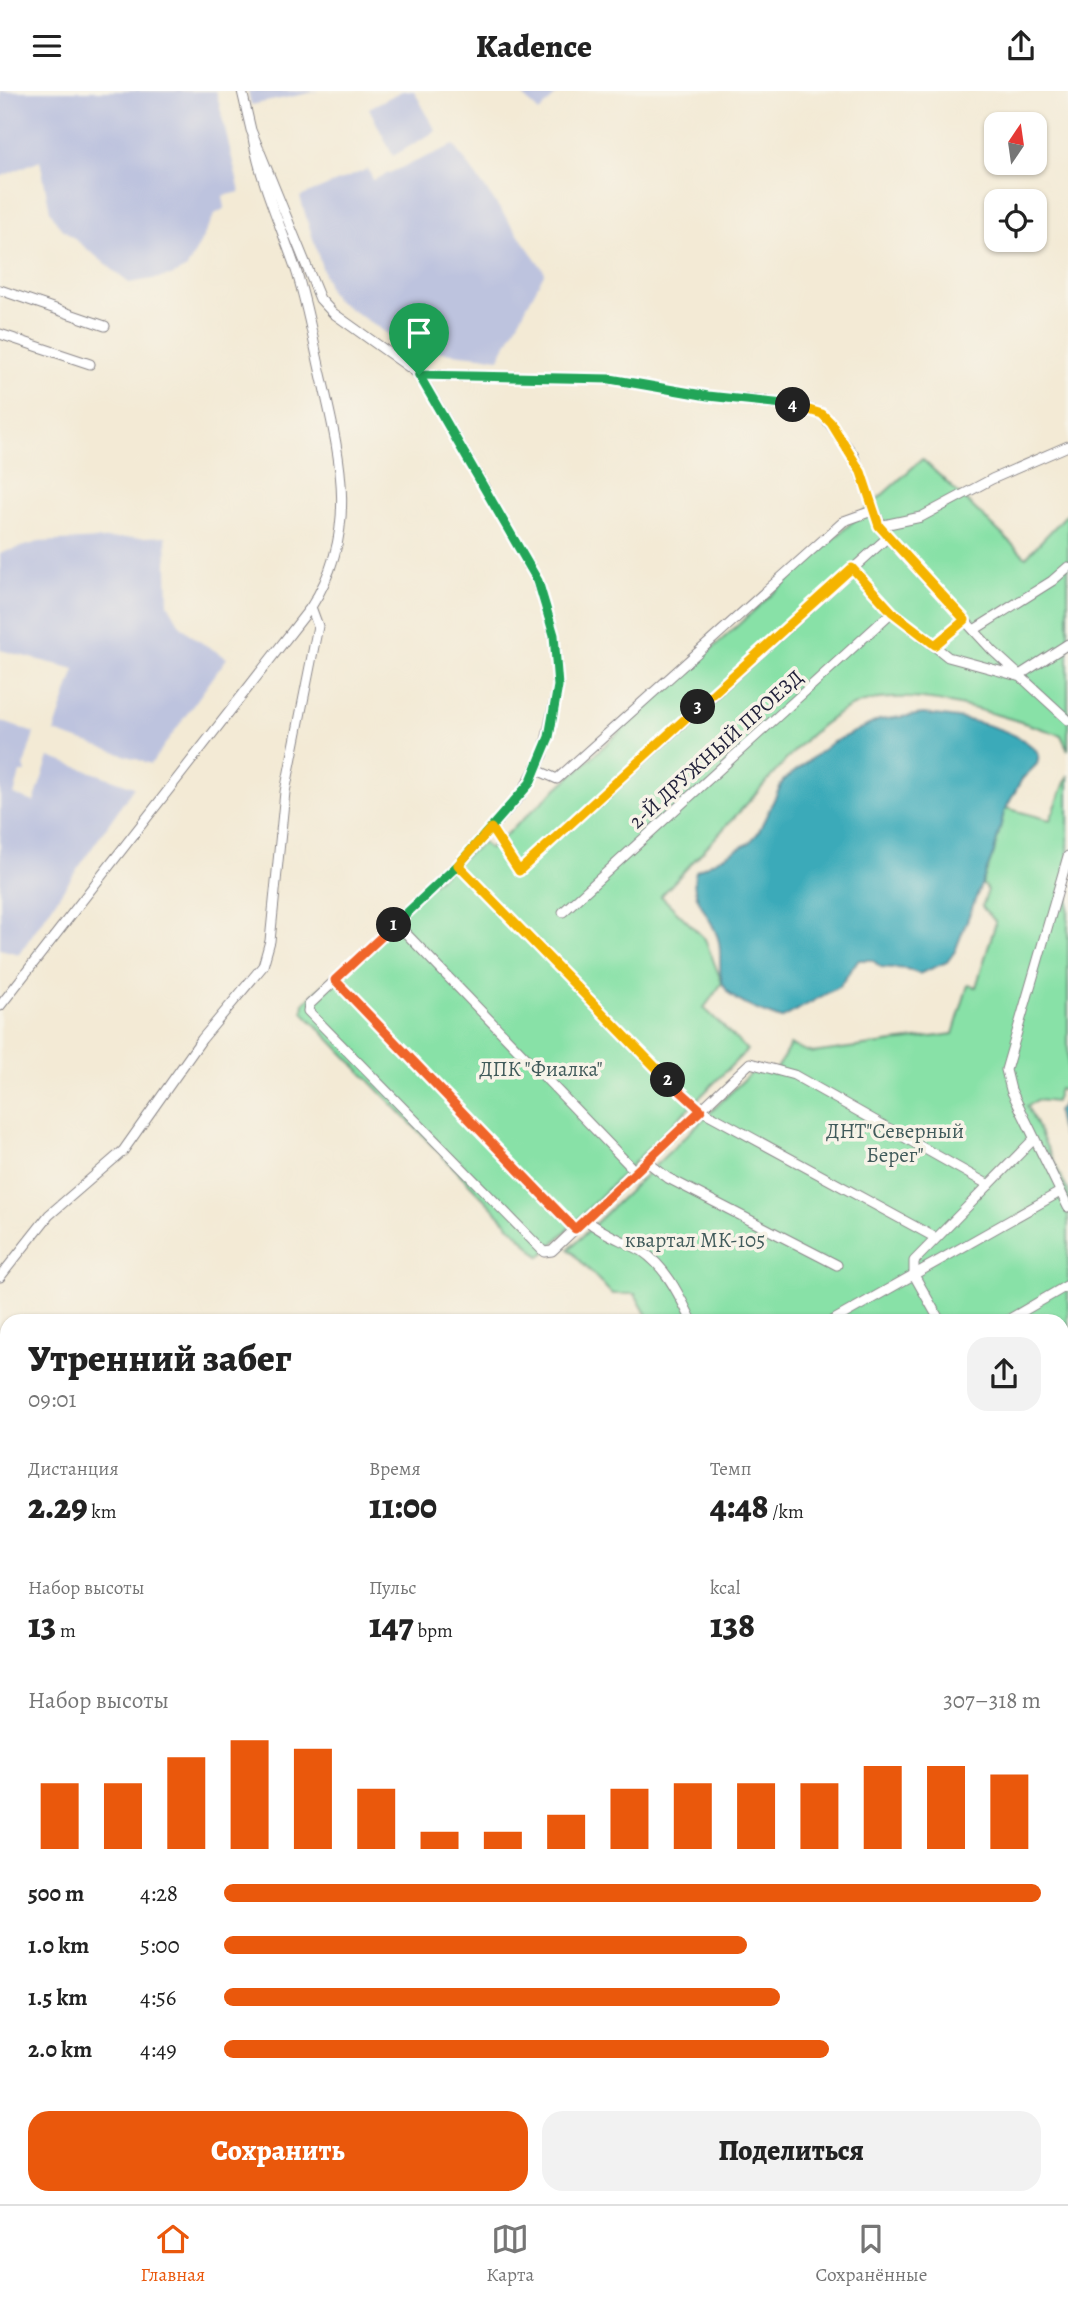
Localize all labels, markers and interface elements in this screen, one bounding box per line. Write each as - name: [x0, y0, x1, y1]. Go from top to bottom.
- text: Kadence: [476, 24, 592, 68]
- icon: menu: [28, 27, 66, 65]
- icon: share: [1002, 27, 1040, 65]
- north arrow: [984, 112, 1046, 175]
- map controls: [984, 112, 1047, 252]
- button: locate: [984, 189, 1047, 252]
- pin: [389, 303, 449, 375]
- icon: arrive: [400, 314, 438, 352]
- pin: 4: [776, 387, 810, 423]
- text: 4: [788, 391, 797, 417]
- street label: 2-Й ДРУЖНЫЙ ПРОЕЗД: [623, 663, 809, 835]
- pin: 3: [680, 689, 716, 725]
- text: 3: [693, 693, 702, 719]
- pin: 1: [376, 907, 412, 943]
- text: 1: [390, 911, 397, 937]
- park label: ДПК "Фиалка": [479, 1055, 603, 1083]
- pin: 2: [650, 1063, 686, 1097]
- text: 2: [663, 1066, 672, 1092]
- park label: ДНТ"Северный Берег": [826, 1117, 964, 1169]
- park label: квартал МК-105: [625, 1226, 765, 1254]
- text: Утренний забег: [28, 1332, 292, 1384]
- button: share: [967, 1337, 1041, 1411]
- text: 09:01: [28, 1384, 76, 1415]
- text: Дистанция: [28, 1456, 119, 1482]
- text: Время: [369, 1456, 421, 1482]
- text: Темп: [710, 1456, 751, 1482]
- text: 2.29: [28, 1482, 88, 1530]
- text: 11:00: [369, 1482, 437, 1530]
- text: 4:48: [710, 1482, 769, 1530]
- text: km: [88, 1499, 117, 1525]
- text: /km: [769, 1499, 804, 1525]
- text: Набор высоты: [28, 1575, 144, 1601]
- text: Пульс: [369, 1575, 417, 1601]
- text: kcal: [710, 1575, 740, 1601]
- text: 13: [28, 1601, 56, 1649]
- text: 147: [369, 1601, 414, 1649]
- text: 138: [710, 1601, 755, 1649]
- text: m: [56, 1618, 76, 1644]
- text: bpm: [414, 1618, 453, 1644]
- text: Набор высоты: [28, 1685, 169, 1716]
- text: 307–318 m: [943, 1685, 1041, 1716]
- text: 500 m: [28, 1878, 84, 1909]
- text: 4:28: [140, 1878, 178, 1909]
- text: 1.0 km: [28, 1930, 89, 1961]
- text: 5:00: [140, 1930, 180, 1961]
- text: 1.5 km: [28, 1982, 88, 2013]
- text: 4:56: [140, 1982, 176, 2013]
- text: 2.0 km: [28, 2034, 92, 2065]
- text: 4:49: [140, 2034, 177, 2065]
- button: Сохранить: [28, 2111, 528, 2191]
- button: Поделиться: [542, 2111, 1041, 2191]
- tab: Главная: [141, 2220, 205, 2288]
- tab: Карта: [486, 2220, 534, 2288]
- tab: Сохранённые: [815, 2220, 927, 2288]

